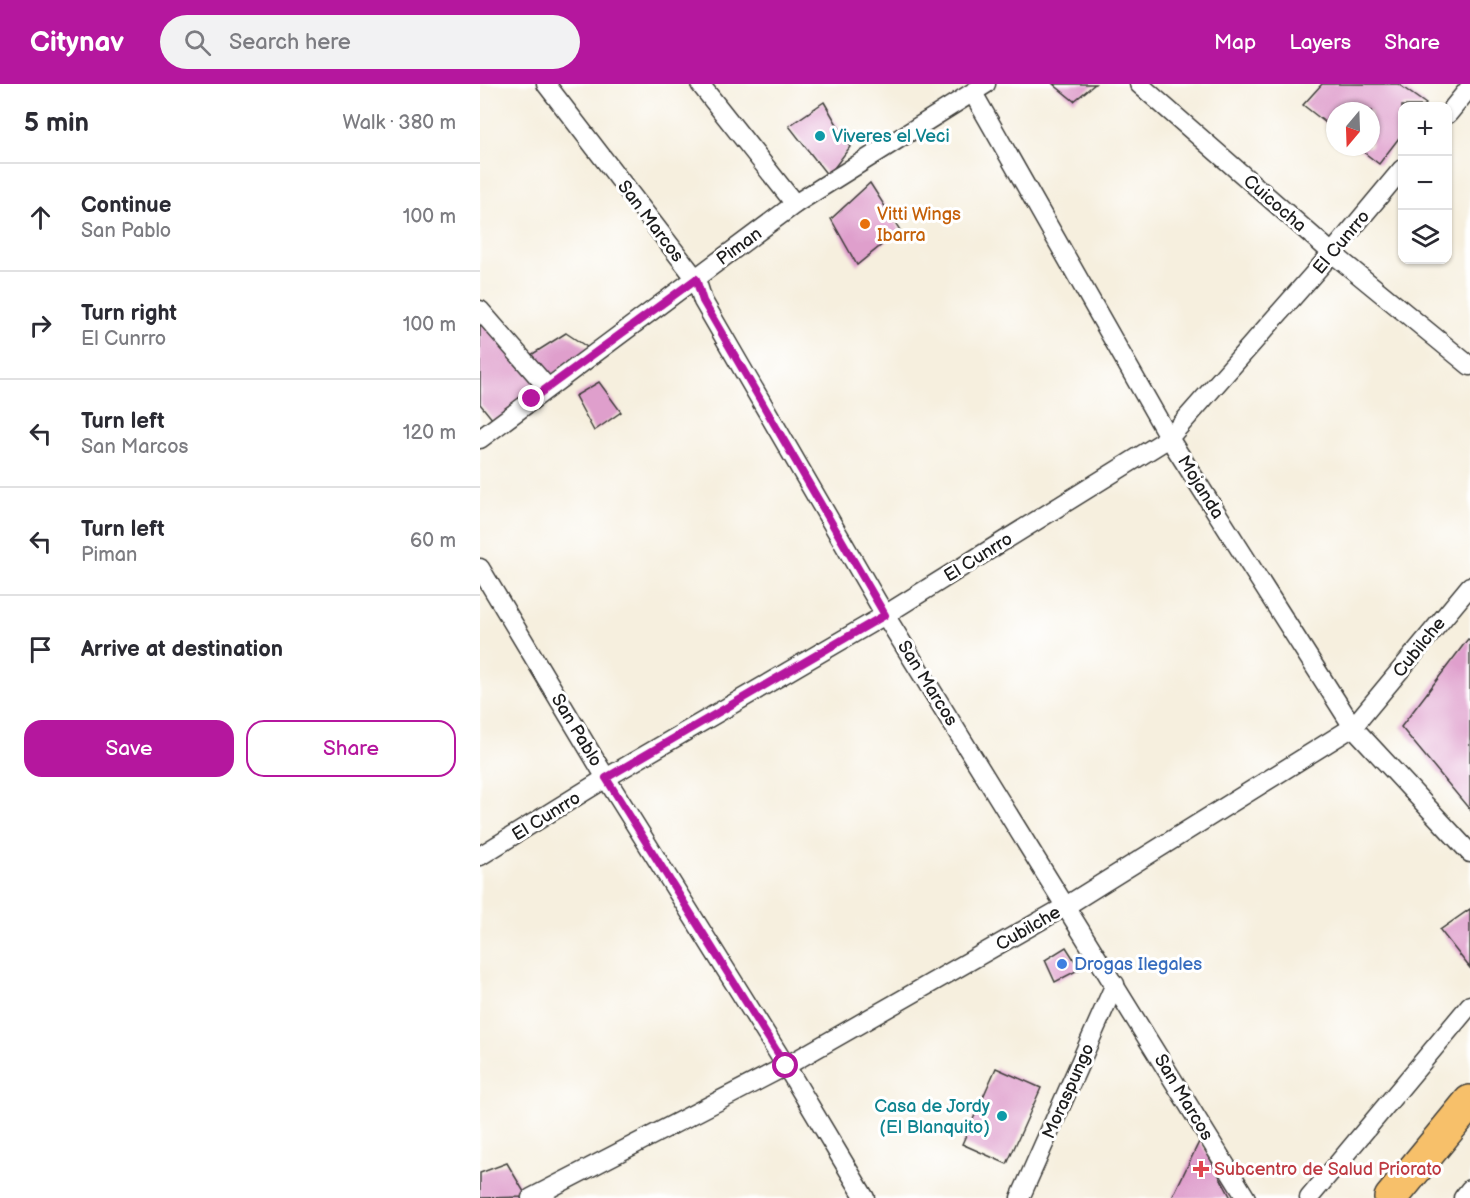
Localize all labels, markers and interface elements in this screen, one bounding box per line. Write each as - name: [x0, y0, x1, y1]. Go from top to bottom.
- search box: [160, 15, 580, 69]
- text: Citynav: [30, 26, 124, 59]
- icon: search: [181, 26, 214, 59]
- text: Search here: [229, 29, 351, 56]
- text: Map: [1214, 30, 1256, 55]
- text: Layers: [1289, 30, 1351, 55]
- text: Share: [1384, 30, 1440, 55]
- north arrow: [1326, 102, 1380, 156]
- map controls: [1398, 102, 1452, 264]
- button: +: [1398, 102, 1452, 156]
- text: 5 min: [24, 108, 89, 139]
- text: Walk · 380 m: [343, 111, 456, 135]
- place label: Viveres el Veci: [832, 126, 950, 147]
- marker: Viveres el Veci: [813, 129, 827, 143]
- button: −: [1398, 156, 1452, 210]
- street label: Cuicocha: [1239, 170, 1310, 236]
- street label: San Marcos: [613, 176, 688, 266]
- text: Continue: [81, 192, 171, 219]
- icon: ahead: [24, 201, 57, 234]
- place label: Vitti Wings Ibarra: [877, 204, 961, 246]
- text: 100 m: [403, 205, 456, 229]
- street label: El Cunrro: [1309, 206, 1374, 278]
- button: layers: [1398, 210, 1452, 264]
- marker: Vitti Wings Ibarra: [858, 217, 872, 231]
- text: San Pablo: [81, 219, 171, 243]
- street label: Piman: [713, 223, 766, 270]
- text: Turn right: [81, 300, 177, 327]
- icon: right: [24, 309, 57, 342]
- text: 100 m: [403, 313, 456, 337]
- text: El Cunrro: [81, 327, 166, 351]
- route end: [518, 385, 544, 411]
- text: Turn left: [81, 408, 165, 435]
- icon: left: [24, 417, 57, 450]
- text: 120 m: [403, 421, 456, 445]
- text: San Marcos: [81, 435, 188, 459]
- street label: Mojanda: [1173, 452, 1228, 523]
- text: Turn left: [81, 516, 165, 543]
- icon: left: [24, 525, 57, 558]
- street label: El Cunrro: [940, 528, 1016, 587]
- text: 60 m: [410, 529, 456, 553]
- text: Piman: [81, 543, 137, 567]
- street label: Cubilche: [1389, 613, 1450, 682]
- icon: arrive: [24, 633, 57, 666]
- text: Arrive at destination: [81, 636, 283, 663]
- street label: San Marcos: [893, 637, 962, 730]
- street label: San Pablo: [547, 690, 606, 770]
- button: Save: [24, 720, 234, 777]
- button: Share: [246, 720, 456, 777]
- street label: El Cunrro: [508, 787, 584, 846]
- street label: Cubilche: [992, 901, 1065, 955]
- place label: Drogas Ilegales: [1074, 954, 1202, 975]
- marker: Drogas Ilegales: [1055, 957, 1069, 971]
- street label: Moraspungo: [1038, 1040, 1099, 1142]
- street label: San Marcos: [1150, 1050, 1218, 1144]
- route start: [772, 1052, 798, 1078]
- place label: Casa de Jordy (El Blanquito): [874, 1096, 991, 1138]
- marker: Casa de Jordy (El Blanquito): [995, 1109, 1009, 1123]
- place label: Subcentro de Salud Priorato: [1214, 1159, 1442, 1180]
- marker: Subcentro de Salud Priorato: [1192, 1160, 1210, 1178]

